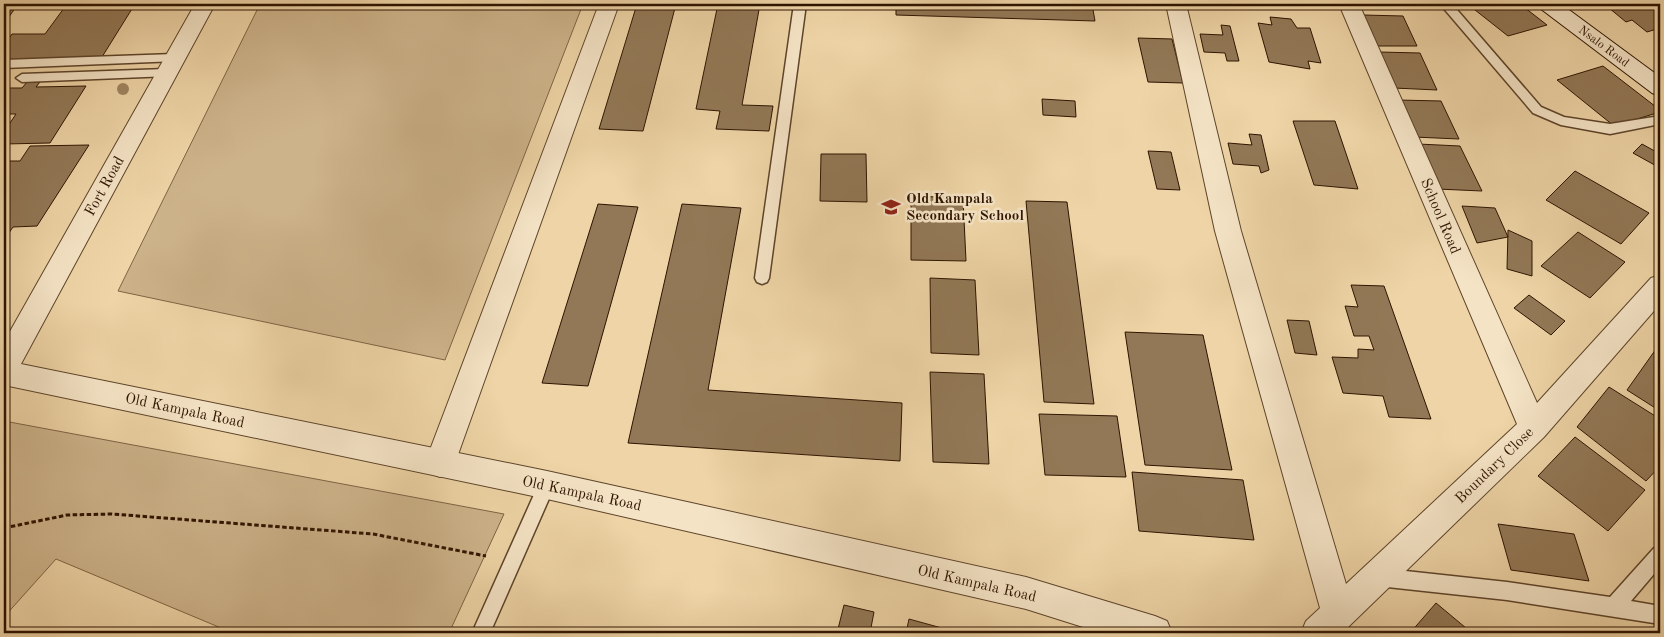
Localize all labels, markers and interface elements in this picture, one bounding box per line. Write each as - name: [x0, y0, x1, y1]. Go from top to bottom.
- street label: Nsalo Road: [1576, 24, 1631, 70]
- street label: Fort Road: [83, 154, 128, 219]
- street label: School Road: [1417, 177, 1462, 257]
- place label: Old Kampala Secondary School: [906, 192, 1024, 224]
- school or university icon: Old Kampala Secondary School: [880, 196, 902, 218]
- street label: Old Kampala Road: [124, 391, 246, 431]
- street label: Boundary Close: [1453, 425, 1537, 507]
- street label: Old Kampala Road: [521, 474, 643, 514]
- street label: Old Kampala Road: [916, 563, 1038, 605]

